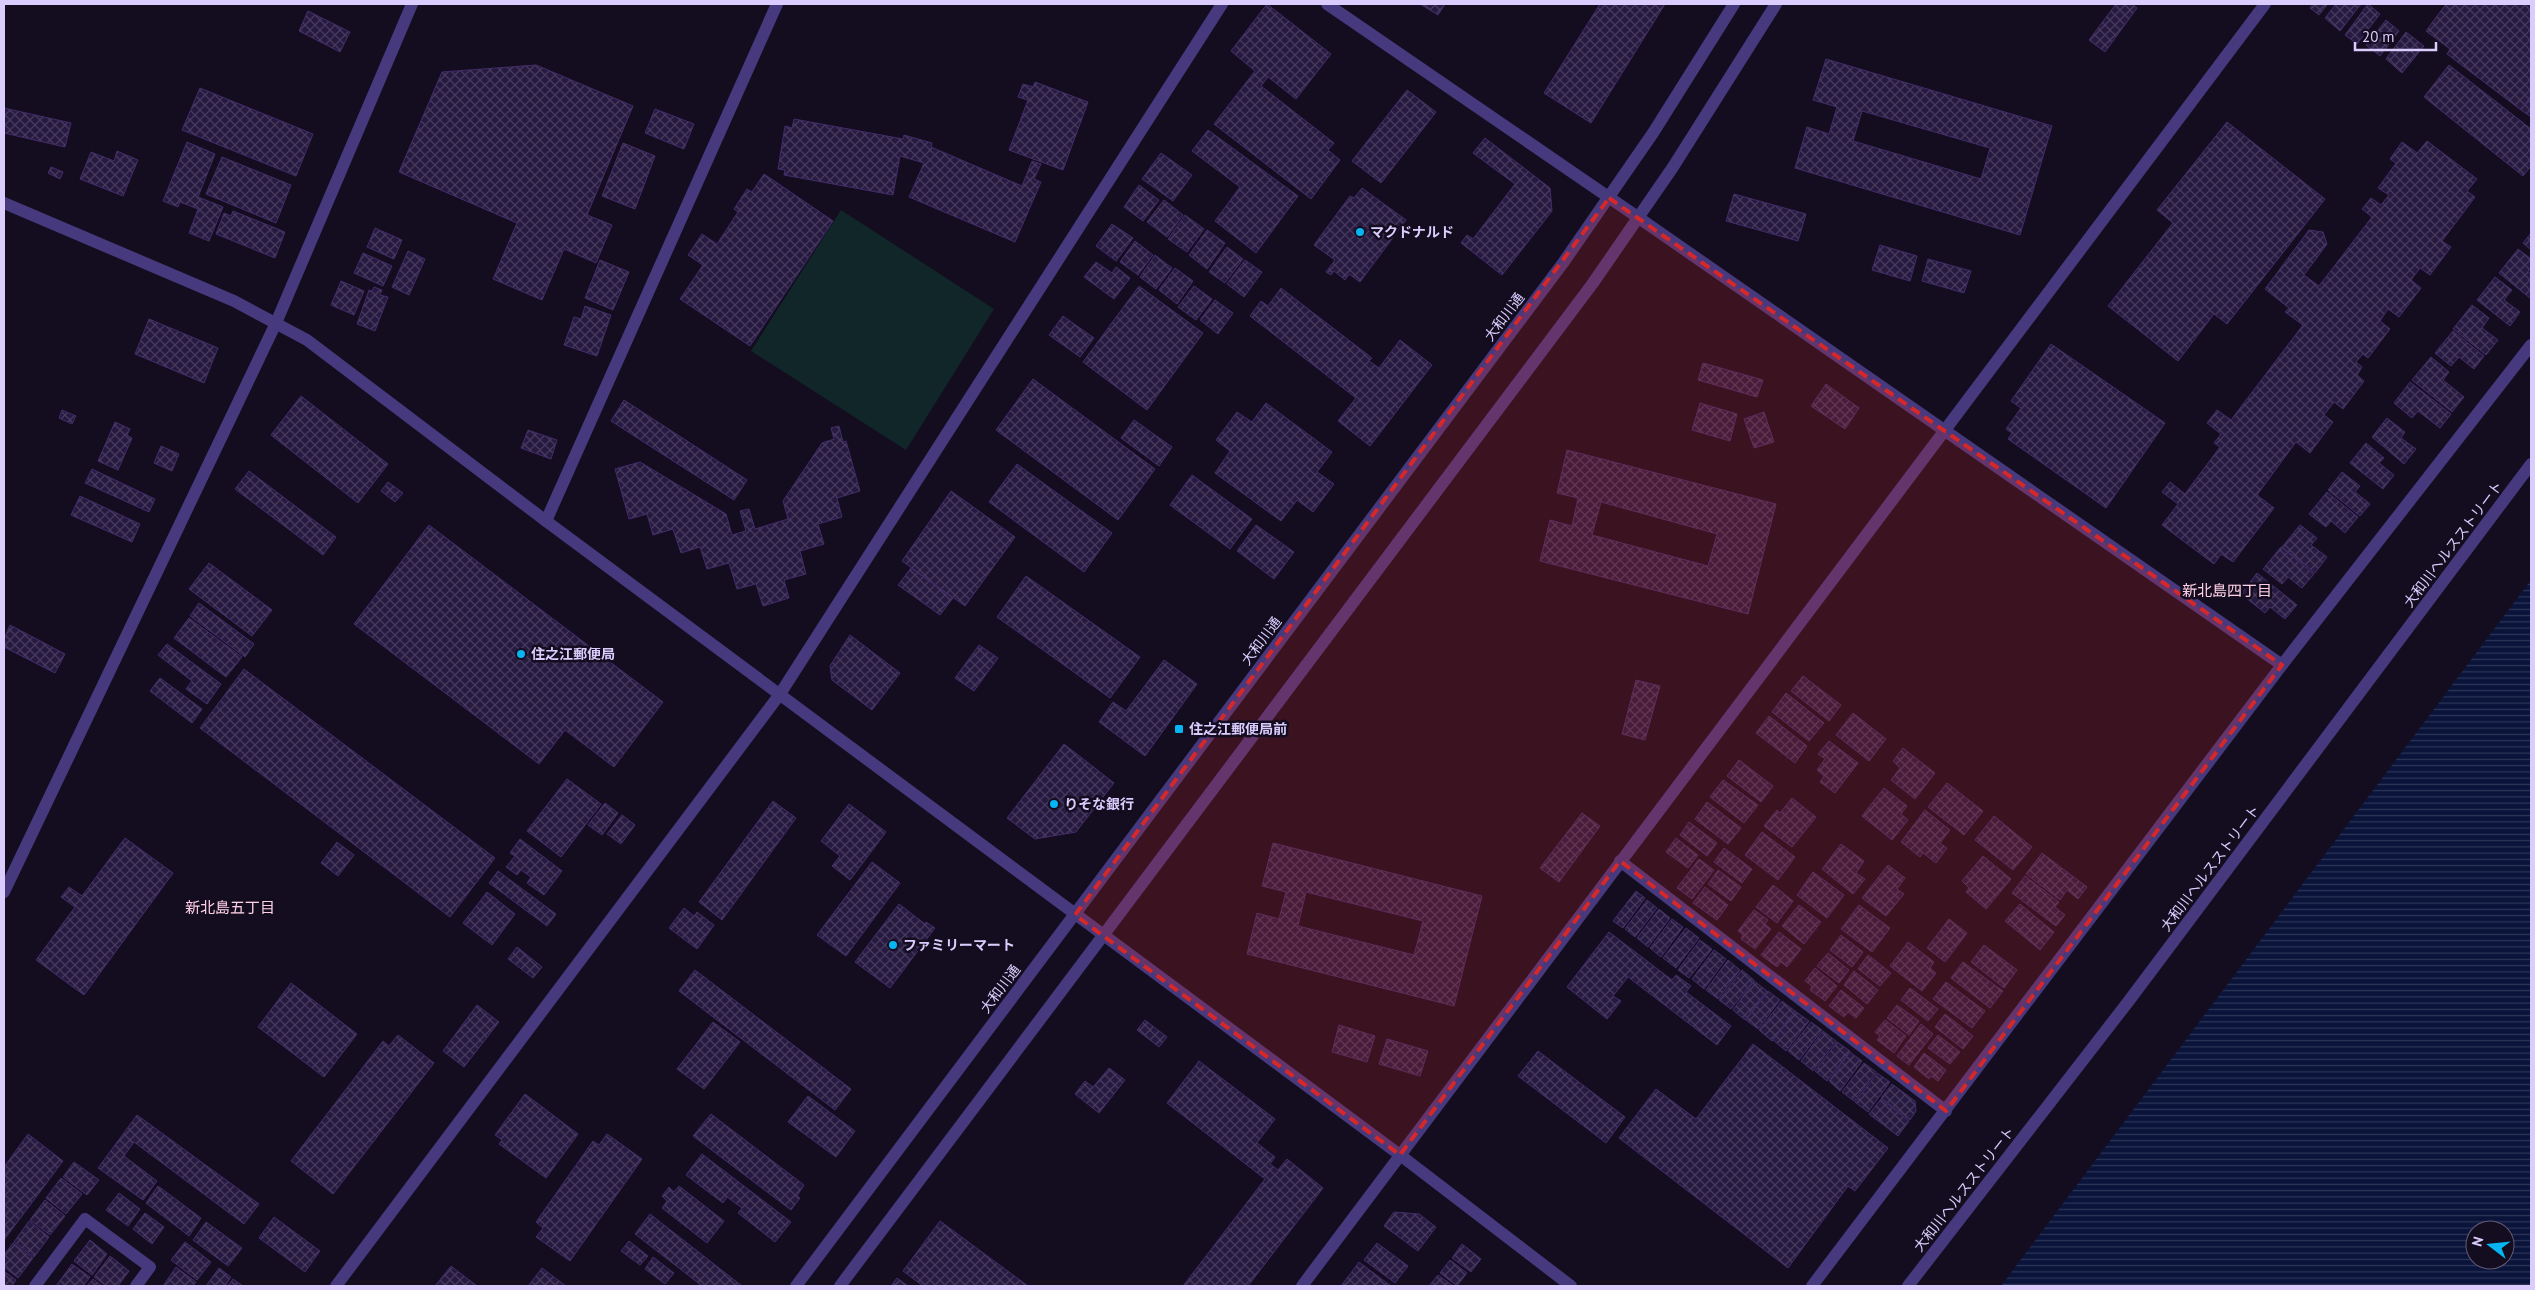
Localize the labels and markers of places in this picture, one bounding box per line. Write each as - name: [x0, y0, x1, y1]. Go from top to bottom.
- place label: マクドナルド: [1370, 223, 1454, 241]
- marker: マクドナルド: [1354, 226, 1366, 238]
- place label: 住之江郵便局: [531, 645, 615, 663]
- marker: 住之江郵便局: [515, 648, 527, 660]
- place label: 住之江郵便局前: [1189, 720, 1287, 738]
- marker: 住之江郵便局前: [1173, 723, 1185, 735]
- place label: りそな銀行: [1064, 795, 1134, 813]
- marker: りそな銀行: [1048, 798, 1060, 810]
- place label: ファミリーマート: [903, 936, 1015, 954]
- marker: ファミリーマート: [887, 939, 899, 951]

